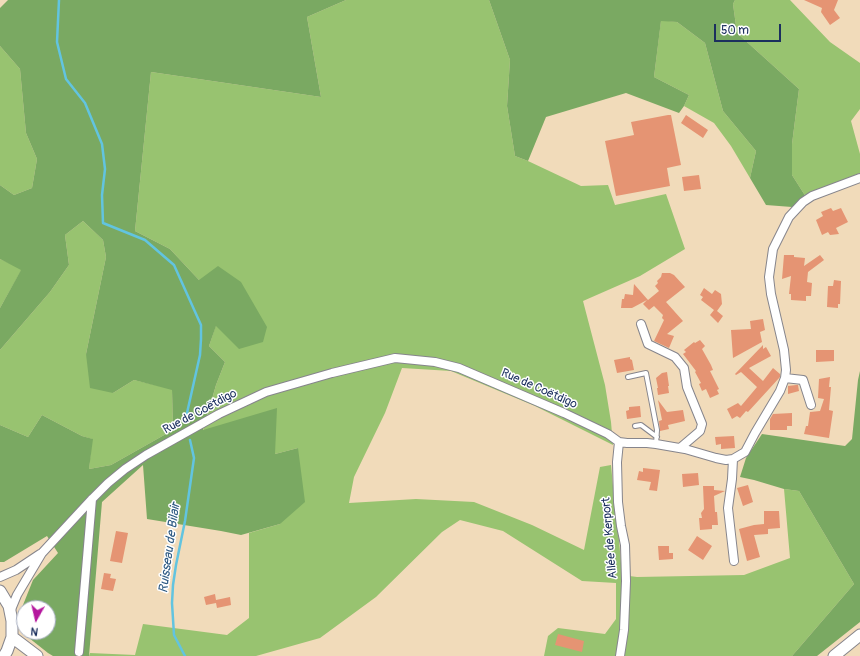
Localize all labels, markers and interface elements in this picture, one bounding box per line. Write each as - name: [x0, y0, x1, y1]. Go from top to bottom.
- scale bar: [716, 16, 783, 42]
- text: 50 m: [721, 23, 749, 38]
- street label: Rue de Coëtdigo: [499, 366, 579, 412]
- street label: Rue de Coëtdigo: [161, 386, 239, 438]
- street label: Allée de Kerport: [599, 497, 621, 579]
- water label: Ruisseau de Bilair: [156, 502, 184, 594]
- north arrow: [16, 600, 56, 640]
- text: N: [30, 624, 39, 638]

